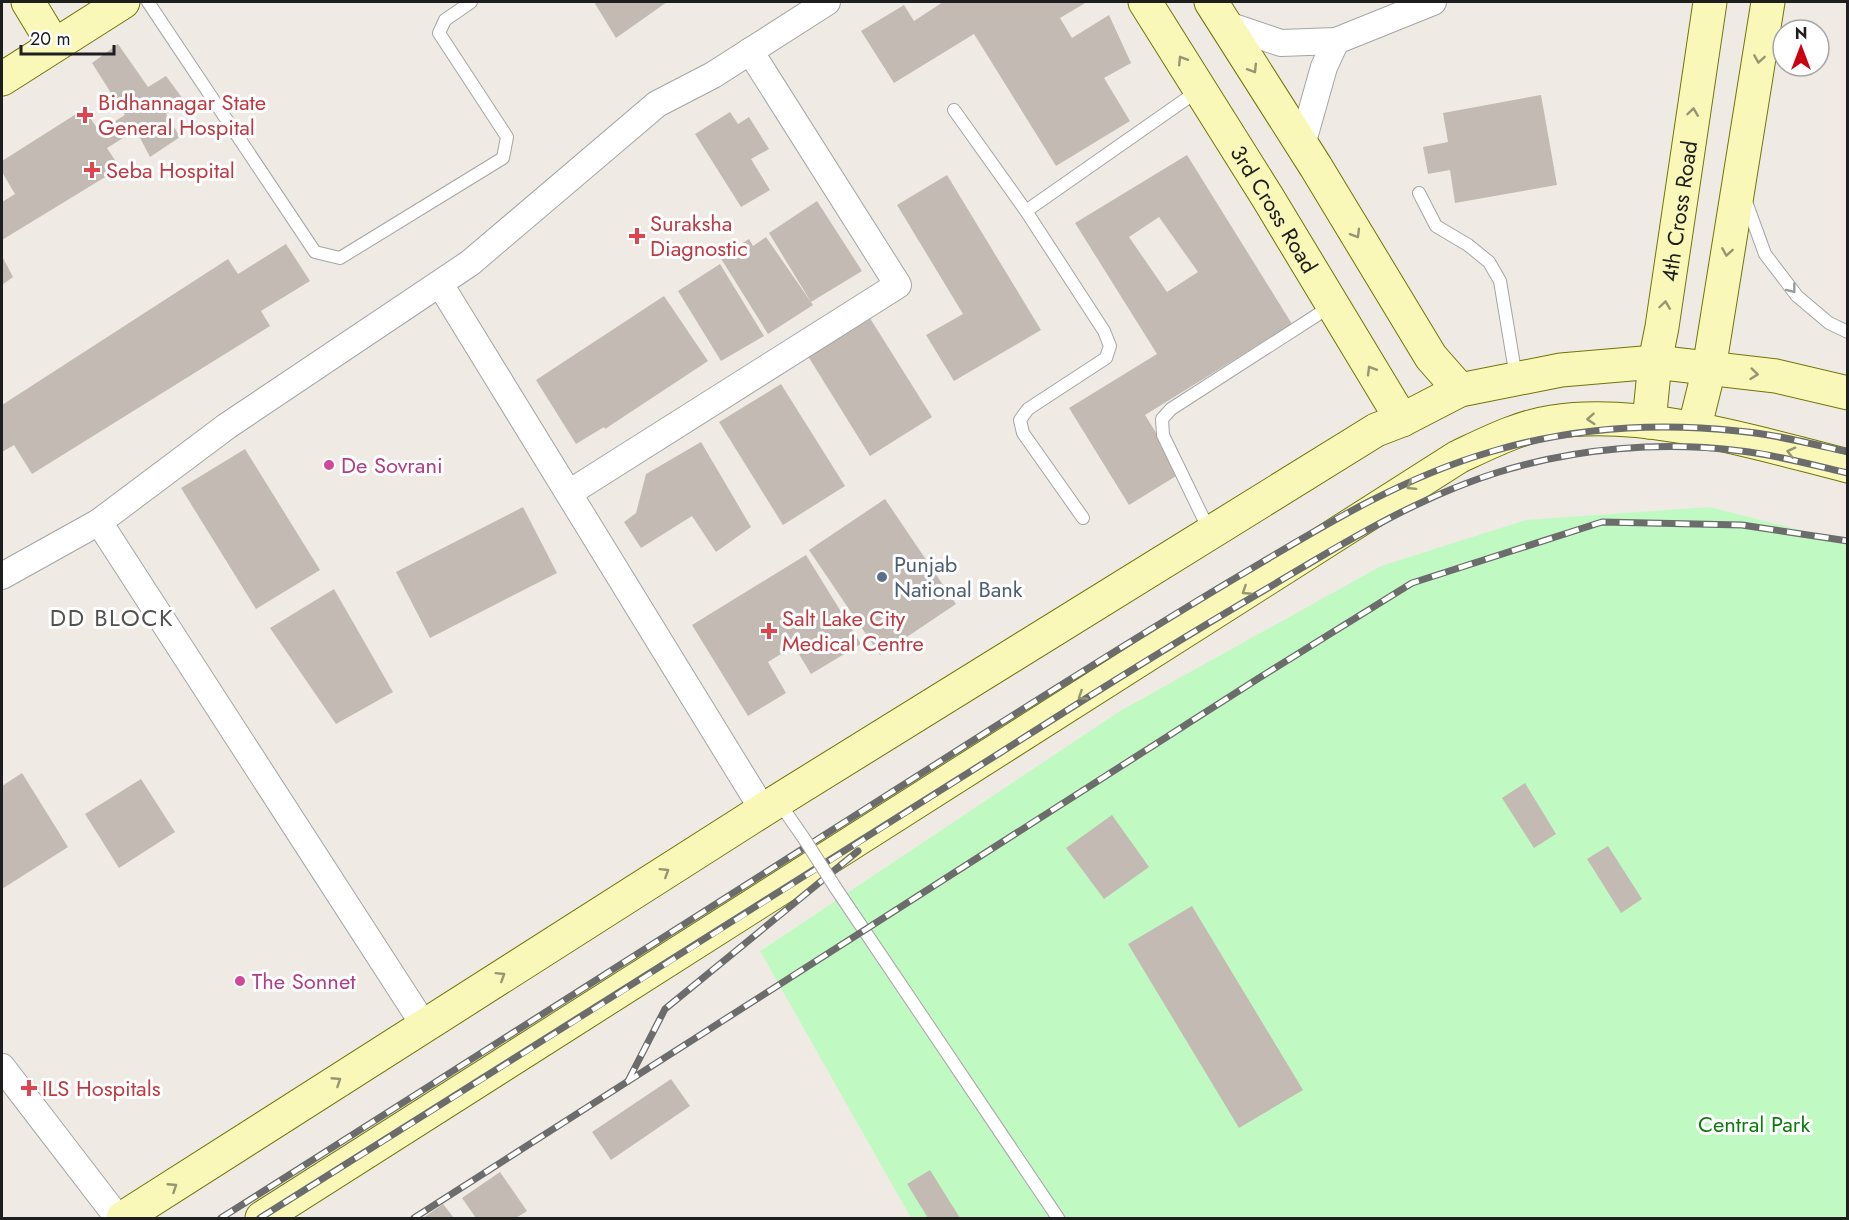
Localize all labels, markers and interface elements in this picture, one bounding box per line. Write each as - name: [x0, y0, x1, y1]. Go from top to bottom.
- scale bar: [21, 18, 114, 56]
- north arrow: [1771, 18, 1831, 78]
- text: N: [1795, 22, 1807, 45]
- text: 20 m: [30, 26, 70, 52]
- one-way arrow: [1753, 55, 1765, 64]
- one-way arrow: [1177, 56, 1189, 66]
- one-way arrow: [1246, 62, 1257, 73]
- place label: Bidhannagar State General Hospital: [98, 86, 266, 143]
- marker: Bidhannagar State General Hospital: [76, 106, 94, 124]
- one-way arrow: [1687, 107, 1699, 117]
- street label: 4th Cross Road: [1653, 138, 1705, 284]
- street label: 3rd Cross Road: [1223, 139, 1326, 279]
- place label: Seba Hospital: [106, 154, 235, 186]
- marker: Seba Hospital: [83, 161, 101, 179]
- place label: Suraksha Diagnostic: [650, 207, 748, 264]
- marker: Suraksha Diagnostic: [628, 227, 646, 245]
- one-way arrow: [1349, 228, 1361, 238]
- one-way arrow: [1721, 246, 1734, 256]
- one-way arrow: [1785, 282, 1796, 293]
- one-way arrow: [1658, 300, 1671, 310]
- one-way arrow: [1367, 366, 1379, 376]
- one-way arrow: [1750, 367, 1759, 380]
- one-way arrow: [1586, 412, 1595, 425]
- one-way arrow: [1786, 446, 1796, 459]
- place label: De Sovrani: [341, 449, 443, 481]
- marker: De Sovrani: [322, 458, 336, 472]
- one-way arrow: [1407, 479, 1417, 491]
- place label: Punjab National Bank: [894, 548, 1023, 605]
- marker: Punjab National Bank: [875, 570, 889, 584]
- one-way arrow: [1242, 584, 1253, 595]
- district label: DD BLOCK: [50, 600, 174, 635]
- place label: Salt Lake City Medical Centre: [782, 602, 924, 659]
- marker: Salt Lake City Medical Centre: [760, 622, 778, 640]
- one-way arrow: [1078, 689, 1088, 701]
- one-way arrow: [659, 867, 669, 879]
- place label: The Sonnet: [252, 965, 356, 997]
- one-way arrow: [495, 972, 505, 984]
- marker: The Sonnet: [233, 974, 247, 988]
- place label: ILS Hospitals: [42, 1072, 161, 1104]
- one-way arrow: [330, 1078, 341, 1089]
- marker: ILS Hospitals: [20, 1079, 38, 1097]
- park label: Central Park: [1698, 1108, 1810, 1140]
- one-way arrow: [166, 1183, 177, 1194]

